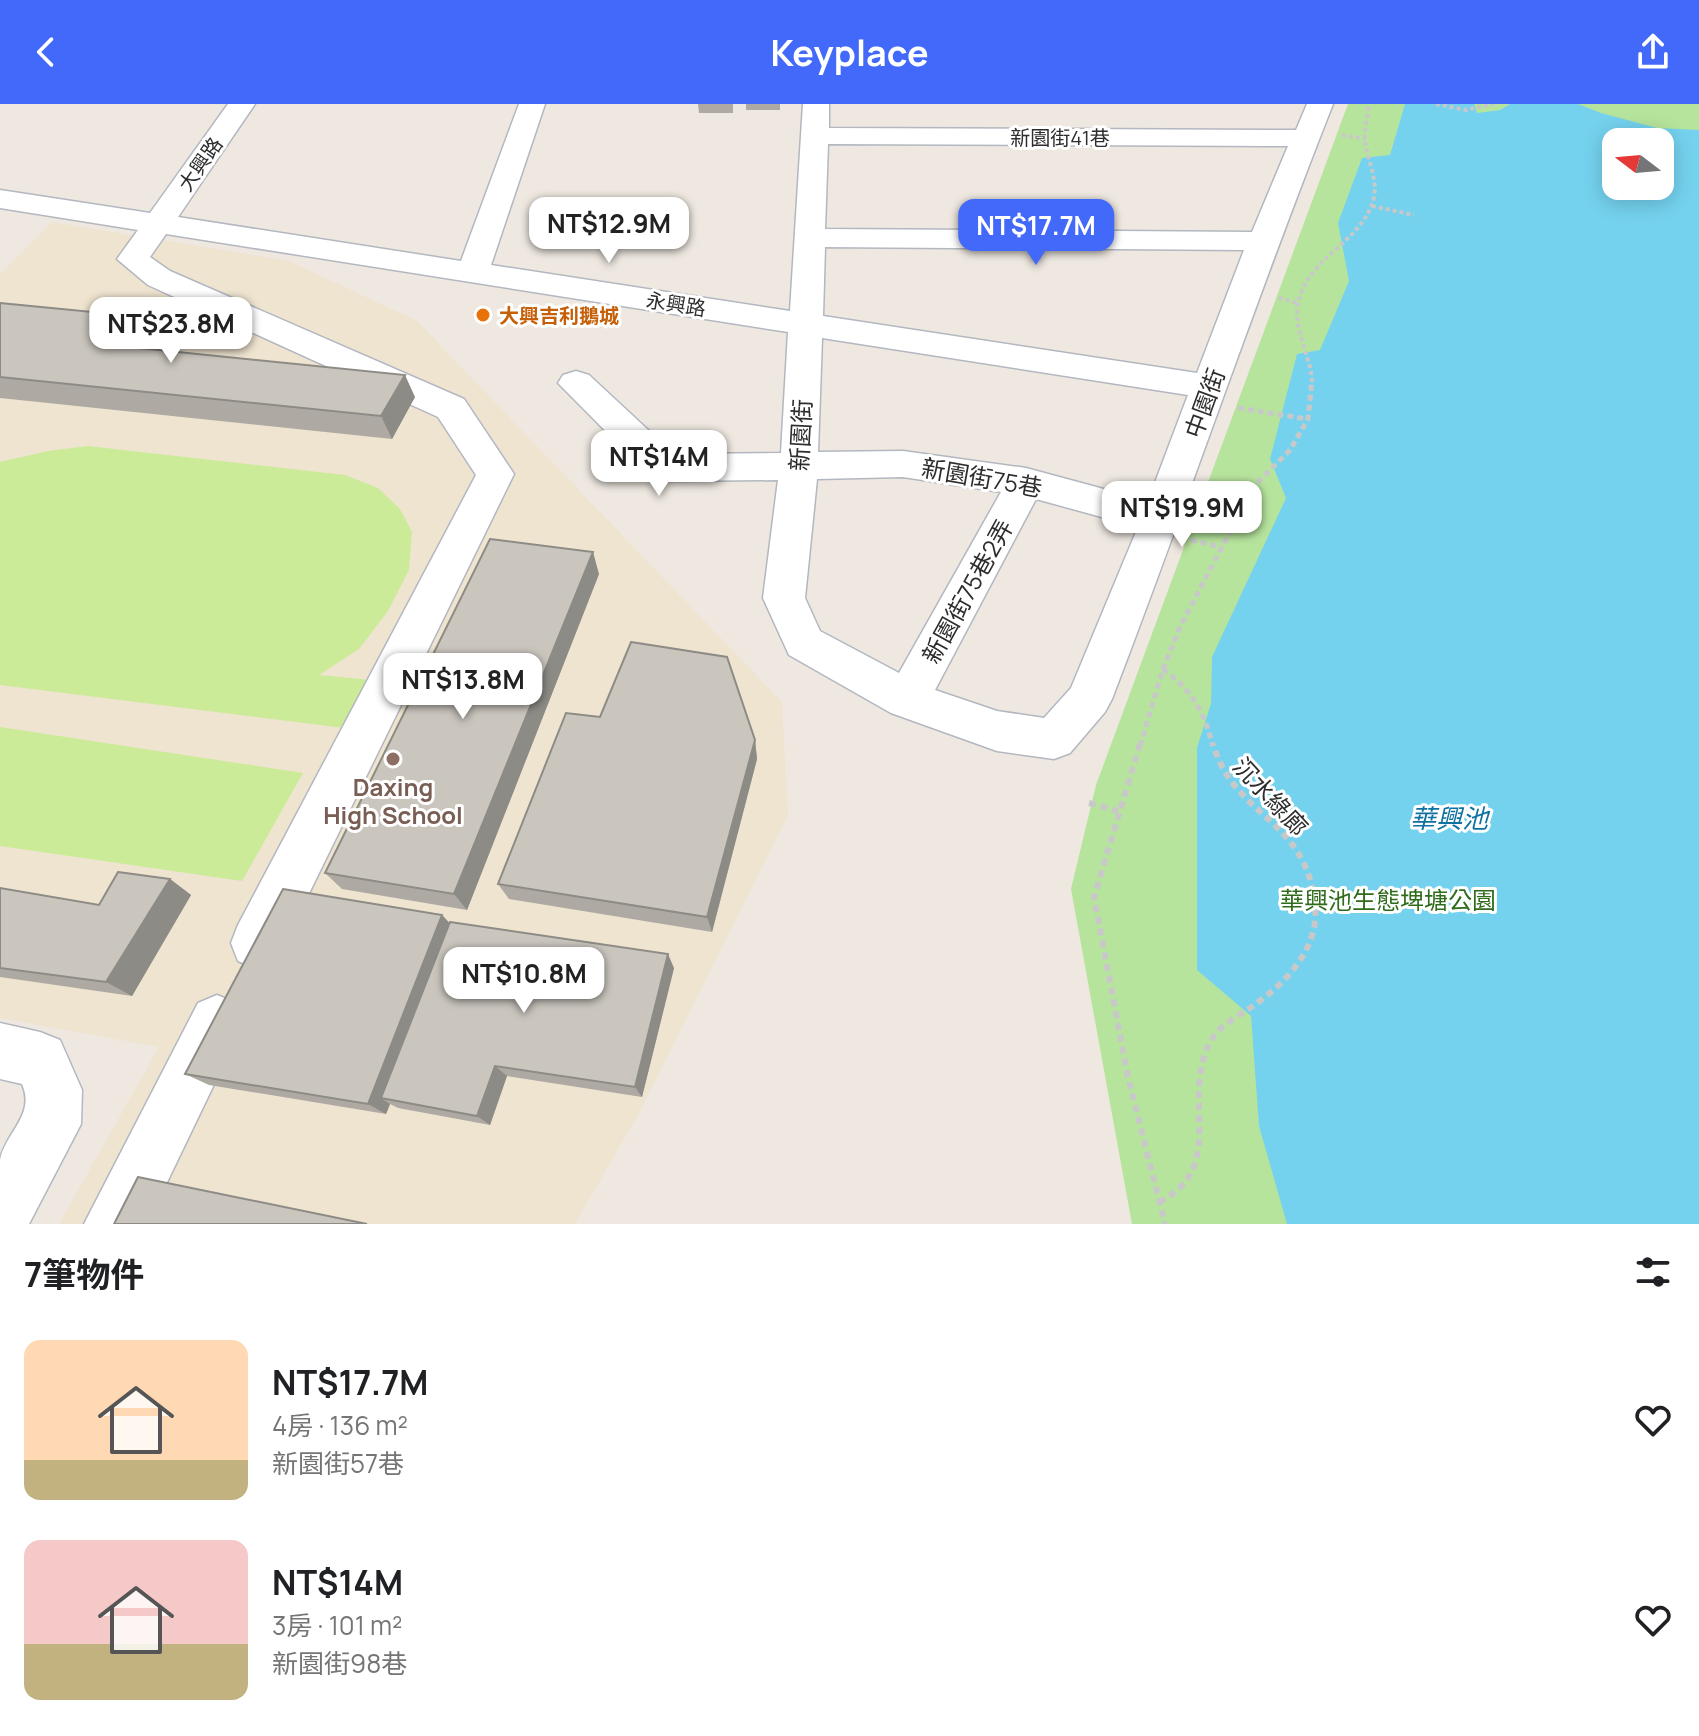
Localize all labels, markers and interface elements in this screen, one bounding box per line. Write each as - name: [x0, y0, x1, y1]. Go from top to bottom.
- text: Keyplace: [770, 28, 929, 77]
- icon: back: [24, 30, 68, 74]
- icon: share: [1631, 30, 1675, 74]
- street label: 新園街41巷: [1010, 124, 1110, 151]
- north arrow: [1602, 128, 1674, 200]
- map controls: [1602, 128, 1674, 200]
- street label: 大興路: [172, 132, 228, 196]
- pin: NT$12.9M: [526, 197, 692, 265]
- pin: NT$17.7M: [953, 199, 1119, 267]
- text: NT$12.9M: [547, 205, 671, 241]
- text: NT$17.7M: [976, 207, 1096, 243]
- street label: 永興路: [644, 286, 708, 322]
- pin: NT$23.8M: [88, 297, 254, 365]
- place label: 大興吉利鵝城: [499, 302, 619, 329]
- text: NT$23.8M: [107, 305, 235, 341]
- marker: 大興吉利鵝城: [474, 306, 492, 324]
- street label: 中園街: [1176, 364, 1232, 442]
- street label: 新園街: [782, 398, 818, 472]
- pin: NT$14M: [594, 430, 724, 498]
- text: NT$14M: [609, 438, 709, 474]
- street label: 新園街75巷: [919, 450, 1045, 504]
- pin: NT$19.9M: [1099, 481, 1265, 549]
- text: NT$19.9M: [1120, 489, 1244, 525]
- street label: 新園街75巷2弄: [914, 513, 1020, 669]
- pin: NT$13.8M: [380, 653, 546, 721]
- text: NT$13.8M: [401, 661, 525, 697]
- marker: Daxing High School: [384, 750, 402, 768]
- street label: 沉水綠廊: [1226, 750, 1316, 842]
- place label: Daxing High School: [323, 770, 463, 831]
- water label: 華興池: [1410, 800, 1491, 836]
- park label: 華興池生態埤塘公園: [1280, 883, 1496, 916]
- pin: NT$10.8M: [441, 947, 607, 1015]
- text: NT$10.8M: [461, 955, 587, 991]
- icon: filters: [1631, 1250, 1675, 1294]
- text: 7筆物件: [24, 1251, 144, 1297]
- text: NT$17.7M: [272, 1359, 428, 1405]
- icon: home: [88, 1372, 184, 1468]
- icon: heart: [1631, 1398, 1675, 1442]
- text: 4房 · 136 m²: [272, 1407, 408, 1443]
- text: 新園街57巷: [272, 1445, 404, 1481]
- text: NT$14M: [272, 1559, 403, 1605]
- icon: home: [88, 1572, 184, 1668]
- icon: heart: [1631, 1598, 1675, 1642]
- text: 3房 · 101 m²: [272, 1607, 402, 1643]
- text: 新園街98巷: [272, 1645, 407, 1681]

